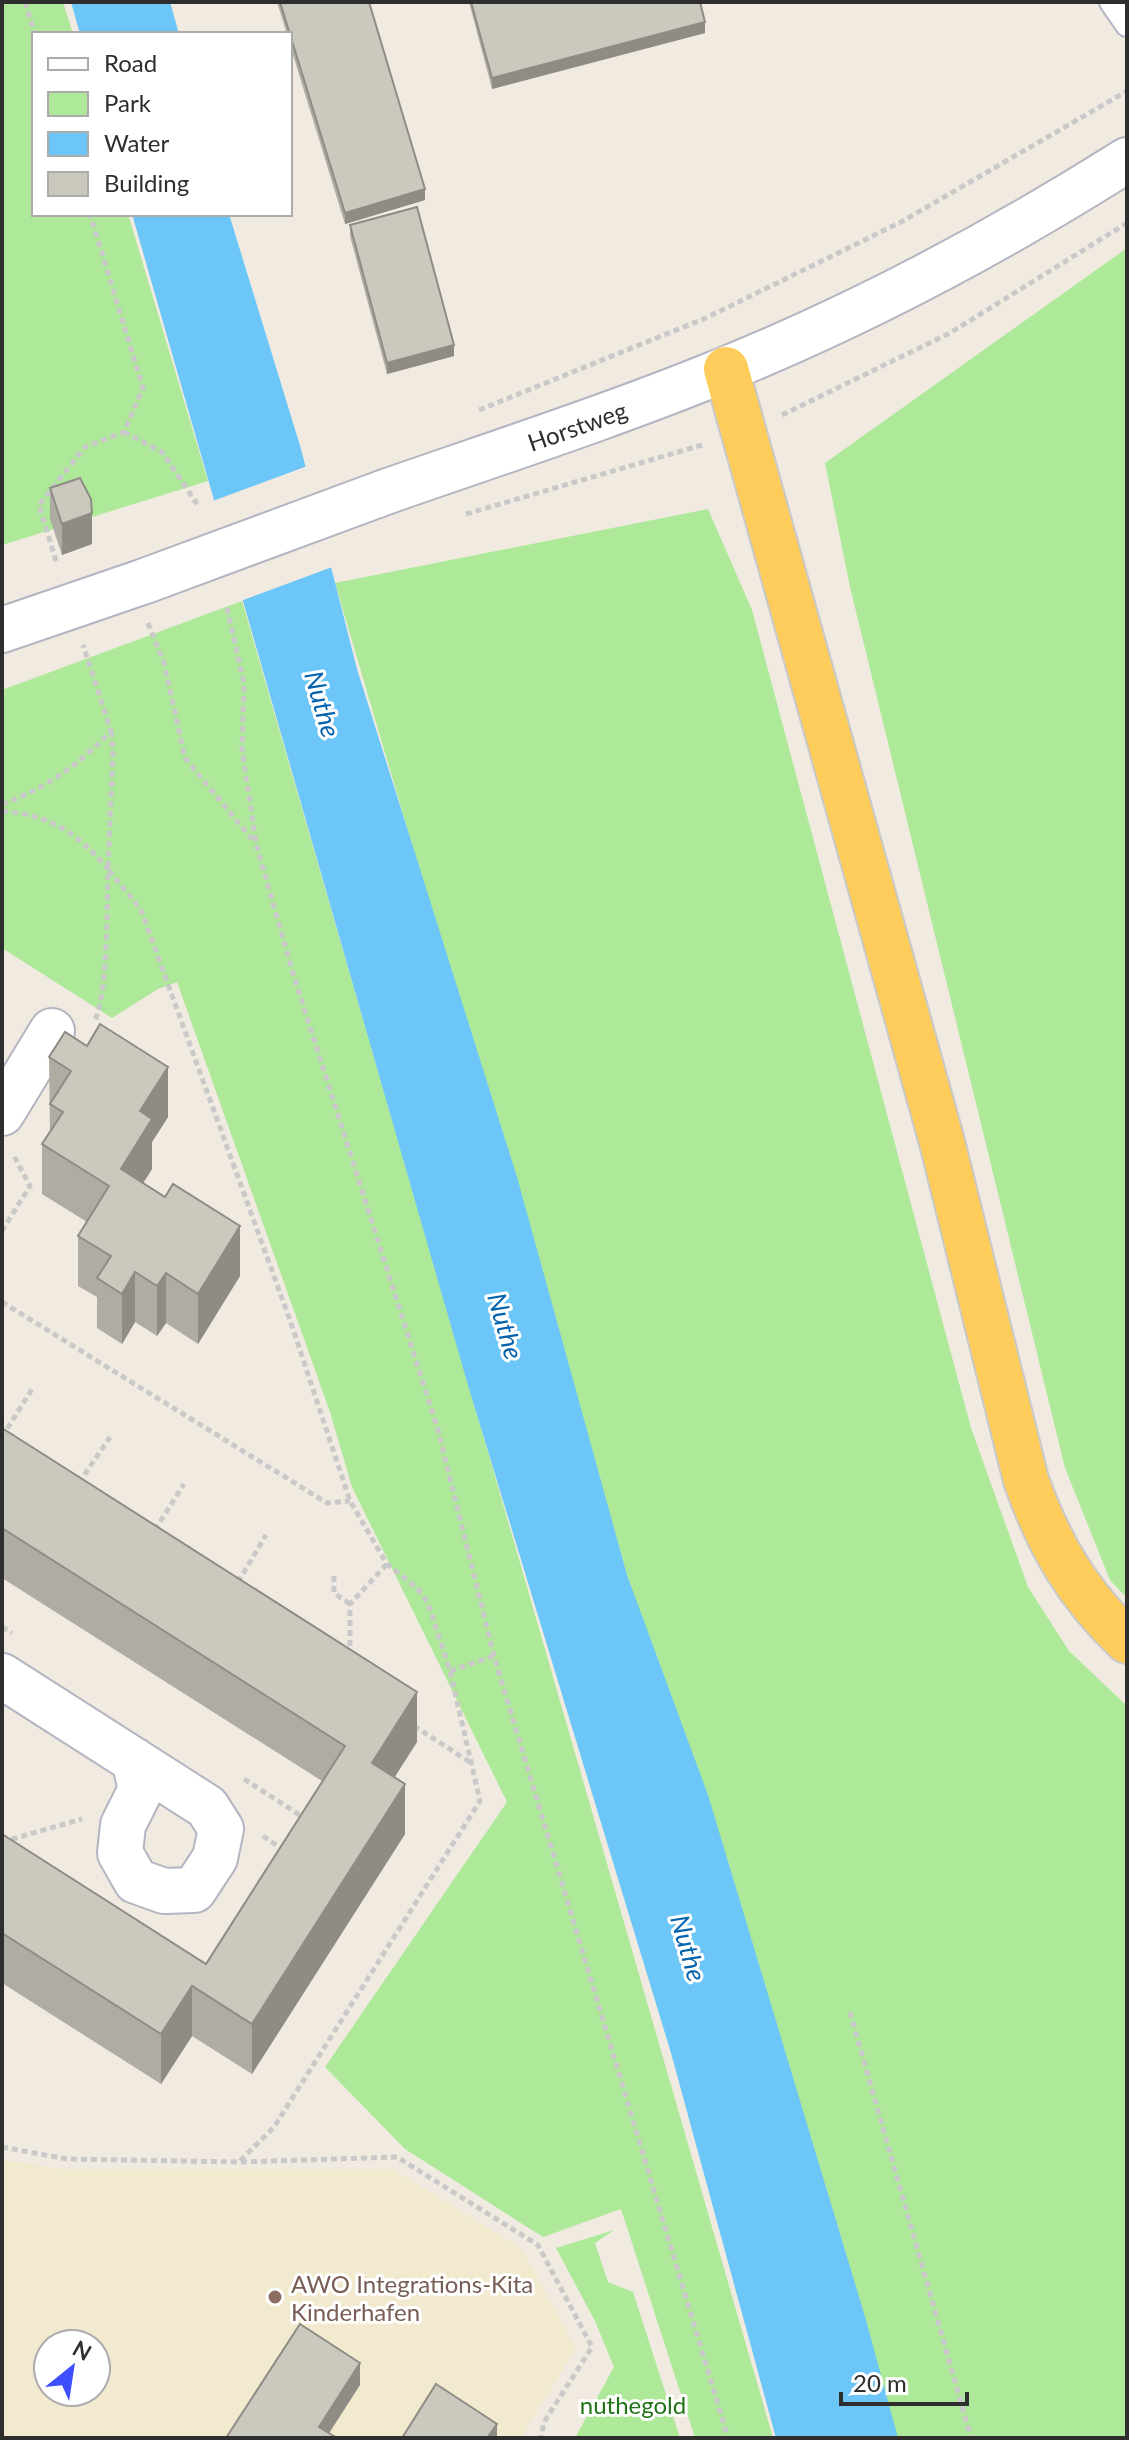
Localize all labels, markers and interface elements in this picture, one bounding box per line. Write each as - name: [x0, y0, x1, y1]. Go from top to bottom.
- legend: [32, 32, 292, 216]
- text: Road: [104, 48, 157, 77]
- text: Park: [104, 88, 152, 117]
- text: Water: [104, 128, 169, 157]
- text: Building: [104, 168, 189, 197]
- street label: Horstweg: [524, 394, 630, 456]
- water label: Nuthe: [298, 667, 348, 741]
- water label: Nuthe: [481, 1289, 531, 1363]
- water label: Nuthe: [664, 1911, 714, 1985]
- place label: AWO Integrations-Kita Kinderhafen: [291, 2269, 533, 2326]
- marker: AWO Integrations-Kita Kinderhafen: [266, 2288, 284, 2306]
- north arrow: [32, 2328, 112, 2408]
- text: N: [68, 2334, 96, 2366]
- scale bar: [841, 2356, 967, 2406]
- text: 20 m: [853, 2368, 907, 2397]
- park label: nuthegold: [580, 2390, 686, 2419]

